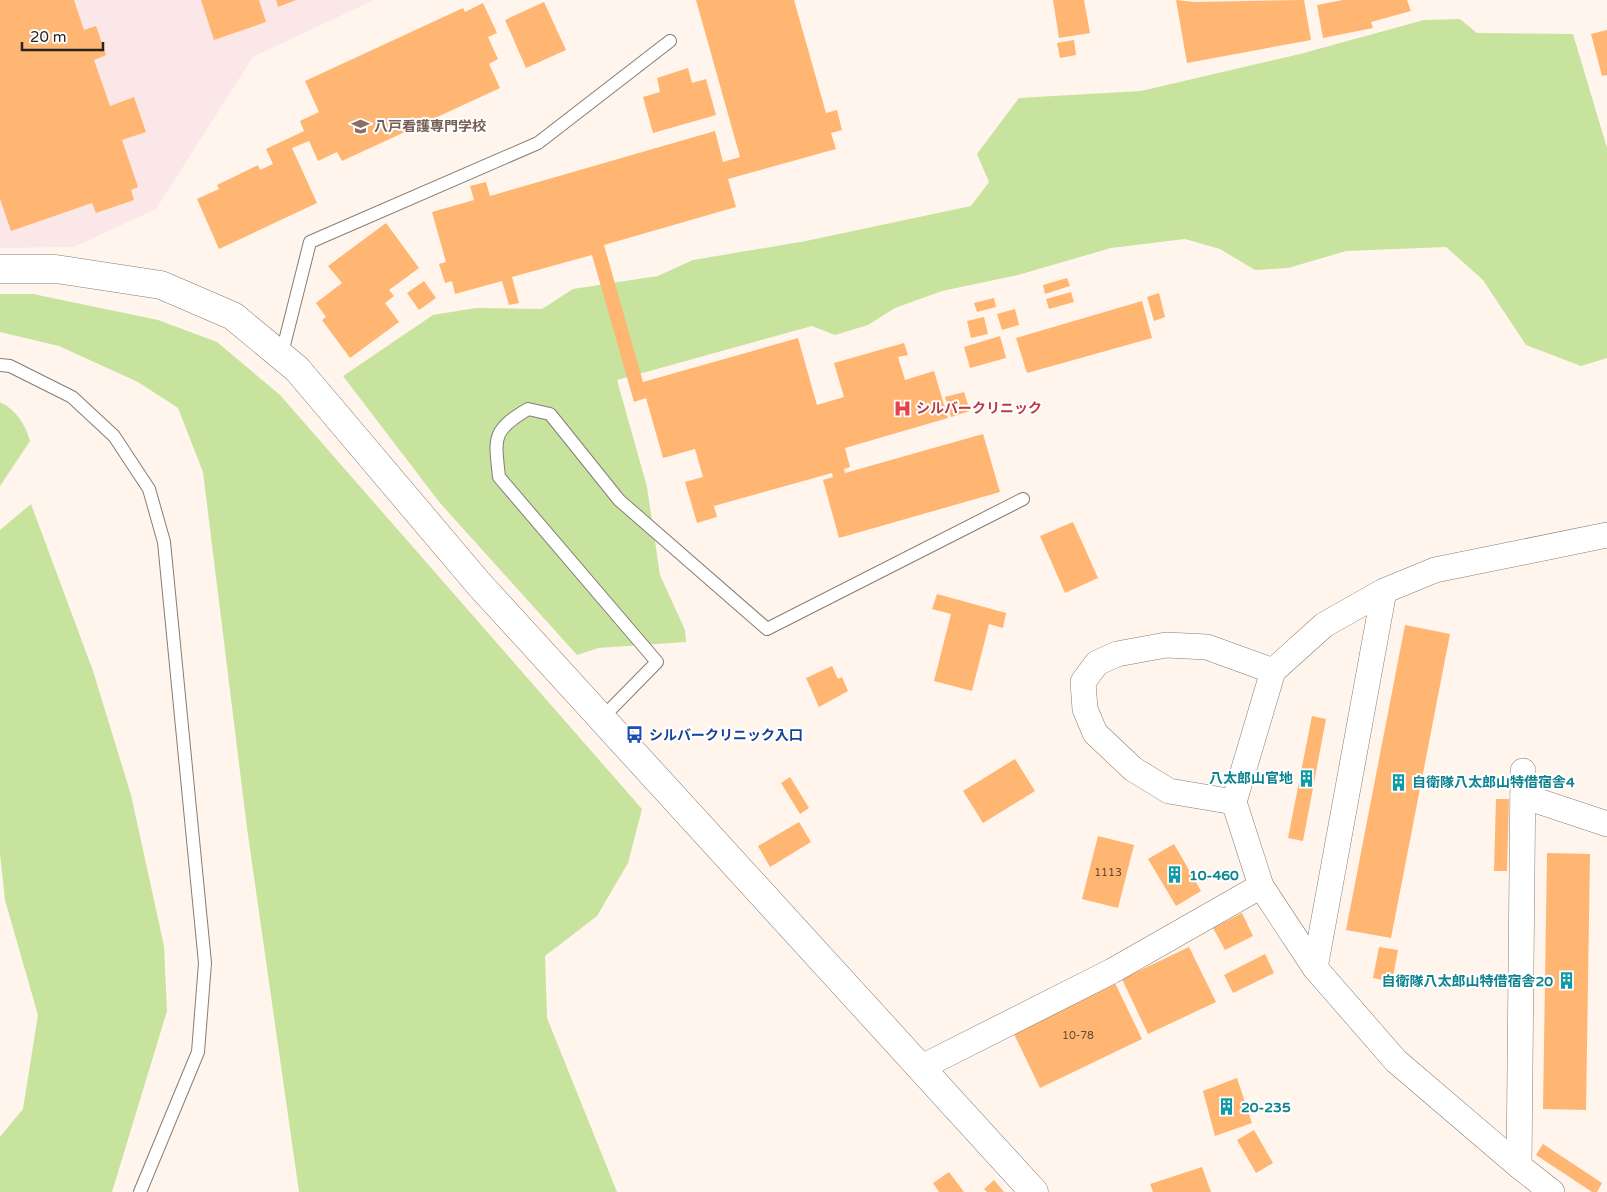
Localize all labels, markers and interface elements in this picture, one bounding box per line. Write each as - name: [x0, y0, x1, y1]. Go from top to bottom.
- scale bar: [22, 20, 104, 52]
- text: 20 m: [30, 28, 67, 46]
- school or university icon: 八戸看護専門学校: [350, 116, 370, 136]
- place label: 八戸看護専門学校: [374, 118, 486, 135]
- hospital icon: シルバークリニック: [892, 398, 912, 418]
- place label: シルバークリニック: [916, 400, 1042, 417]
- bus stop icon: シルバークリニック入口: [625, 725, 645, 745]
- place label: シルバークリニック入口: [649, 727, 803, 744]
- building icon: 八太郎山官地: [1297, 768, 1317, 788]
- place label: 八太郎山官地: [1209, 770, 1293, 787]
- building icon: 自衛隊八太郎山特借宿舎4: [1388, 772, 1408, 792]
- place label: 自衛隊八太郎山特借宿舎4: [1412, 774, 1575, 791]
- building icon: 10-460: [1165, 865, 1185, 885]
- house number: 1113: [1094, 866, 1122, 879]
- place label: 10-460: [1189, 867, 1239, 884]
- building icon: 自衛隊八太郎山特借宿舎20: [1557, 971, 1577, 991]
- place label: 自衛隊八太郎山特借宿舎20: [1381, 973, 1553, 990]
- house number: 10-78: [1062, 1029, 1094, 1042]
- building icon: 20-235: [1217, 1097, 1237, 1117]
- place label: 20-235: [1241, 1099, 1291, 1116]

